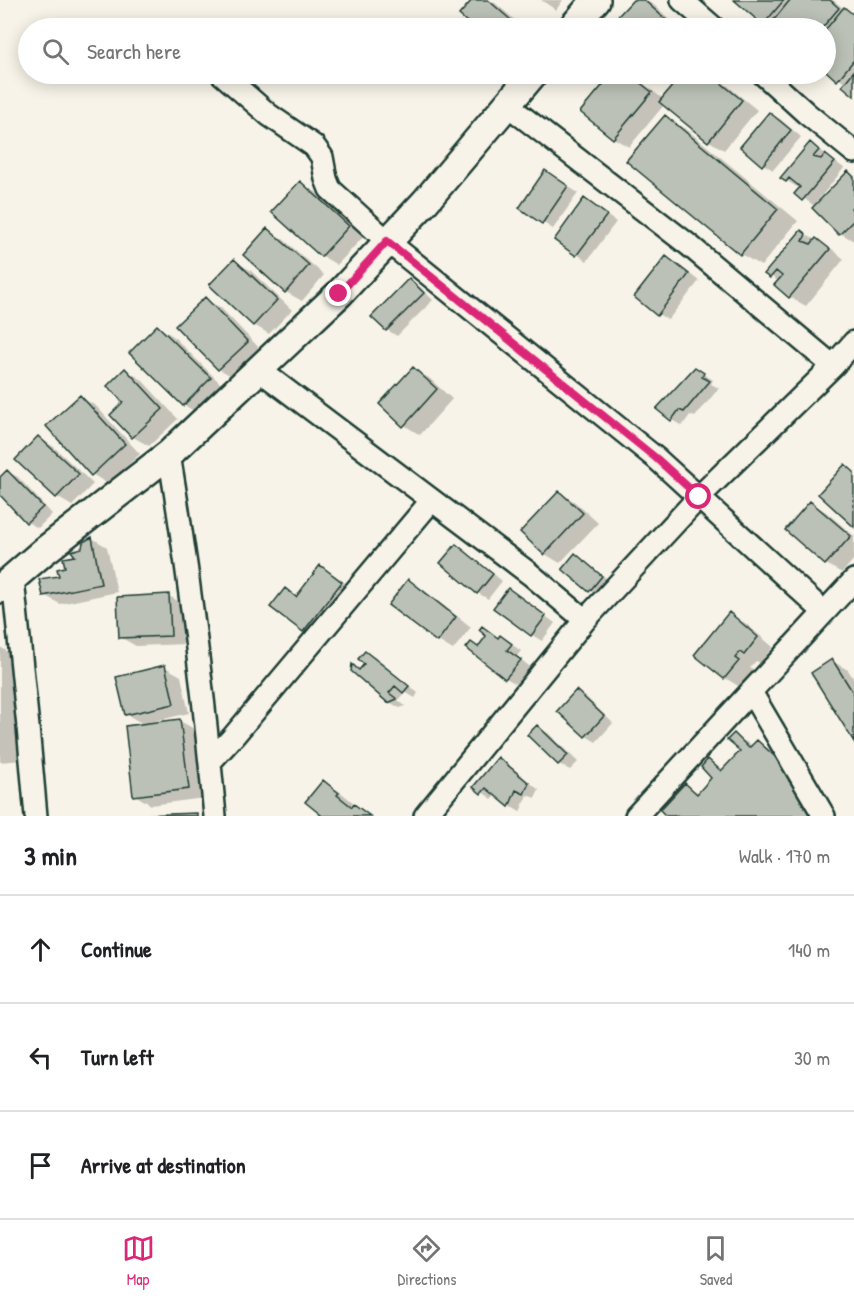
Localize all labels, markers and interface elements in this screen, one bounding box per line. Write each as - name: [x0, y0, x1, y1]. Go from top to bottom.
- search box: [18, 18, 836, 84]
- icon: search: [39, 35, 72, 68]
- text: Search here: [87, 36, 181, 66]
- route end: [325, 280, 351, 306]
- route start: [685, 483, 711, 509]
- text: 3 min: [24, 838, 77, 873]
- text: Walk · 170 m: [739, 842, 830, 869]
- icon: ahead: [24, 933, 57, 966]
- text: Continue: [81, 934, 152, 964]
- text: 140 m: [788, 936, 830, 963]
- icon: left: [24, 1041, 57, 1074]
- text: Turn left: [81, 1042, 154, 1072]
- text: 30 m: [794, 1044, 830, 1071]
- icon: arrive: [24, 1149, 57, 1182]
- text: Arrive at destination: [81, 1150, 246, 1180]
- tab: Map: [122, 1232, 155, 1290]
- tab: Directions: [398, 1232, 456, 1290]
- tab: Saved: [699, 1232, 732, 1290]

